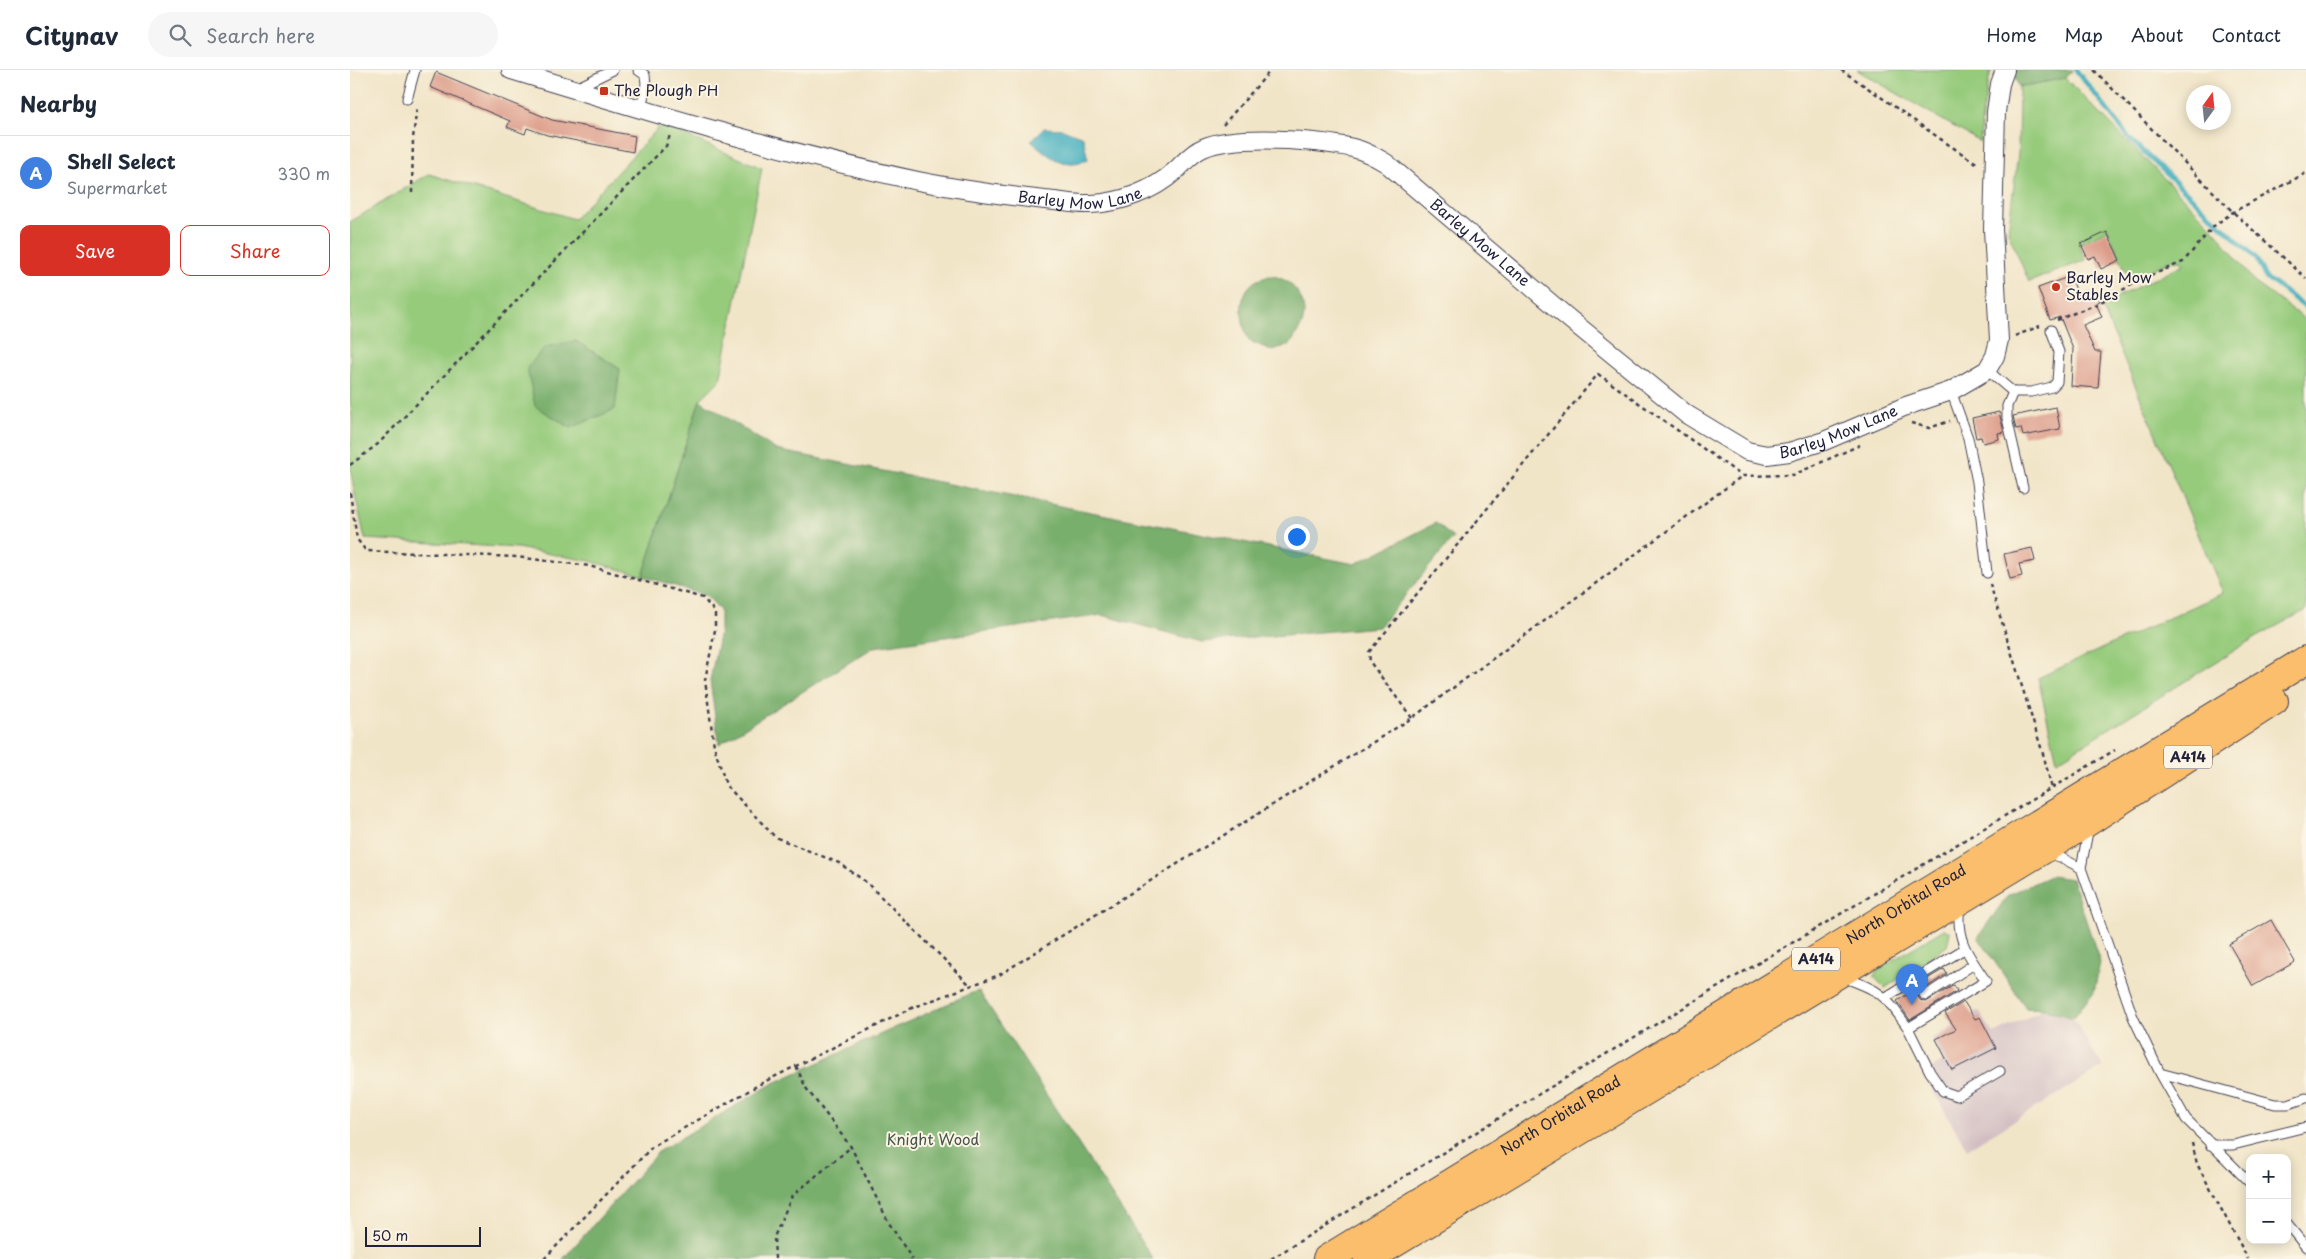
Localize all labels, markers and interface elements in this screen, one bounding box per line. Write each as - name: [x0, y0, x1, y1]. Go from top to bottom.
- search box: [148, 12, 498, 57]
- text: Citynav: [25, 17, 118, 53]
- icon: search: [166, 21, 194, 49]
- text: Search here: [206, 21, 315, 49]
- text: Home: [1986, 21, 2036, 48]
- text: Map: [2064, 21, 2103, 48]
- text: About: [2131, 21, 2183, 48]
- text: Contact: [2211, 21, 2281, 48]
- place label: The Plough PH: [614, 78, 718, 101]
- marker: The Plough PH: [598, 85, 610, 97]
- north arrow: [2186, 85, 2231, 130]
- text: Nearby: [20, 87, 97, 119]
- text: Shell Select: [67, 147, 176, 175]
- text: A: [30, 161, 42, 185]
- text: 330 m: [277, 161, 330, 185]
- text: Supermarket: [67, 175, 167, 199]
- street label: Barley Mow Lane: [1017, 180, 1145, 214]
- street label: Barley Mow Lane: [1425, 192, 1536, 291]
- button: Save: [20, 225, 170, 276]
- button: Share: [180, 225, 330, 276]
- place label: Barley Mow Stables: [2066, 265, 2152, 305]
- marker: Barley Mow Stables: [2050, 281, 2062, 293]
- street label: Barley Mow Lane: [1777, 398, 1901, 463]
- your location: [1284, 524, 1310, 550]
- road number: A414: [2164, 746, 2212, 769]
- street label: North Orbital Road: [1841, 858, 1970, 949]
- road number: A414: [1792, 948, 1840, 971]
- pin: A: [1896, 964, 1928, 1005]
- street label: North Orbital Road: [1495, 1069, 1624, 1160]
- park label: Knight Wood: [887, 1127, 980, 1150]
- map controls: [2246, 1154, 2291, 1244]
- button: +: [2246, 1154, 2291, 1199]
- button: −: [2246, 1199, 2291, 1244]
- scale bar: [365, 1224, 481, 1247]
- text: 50 m: [372, 1225, 408, 1246]

